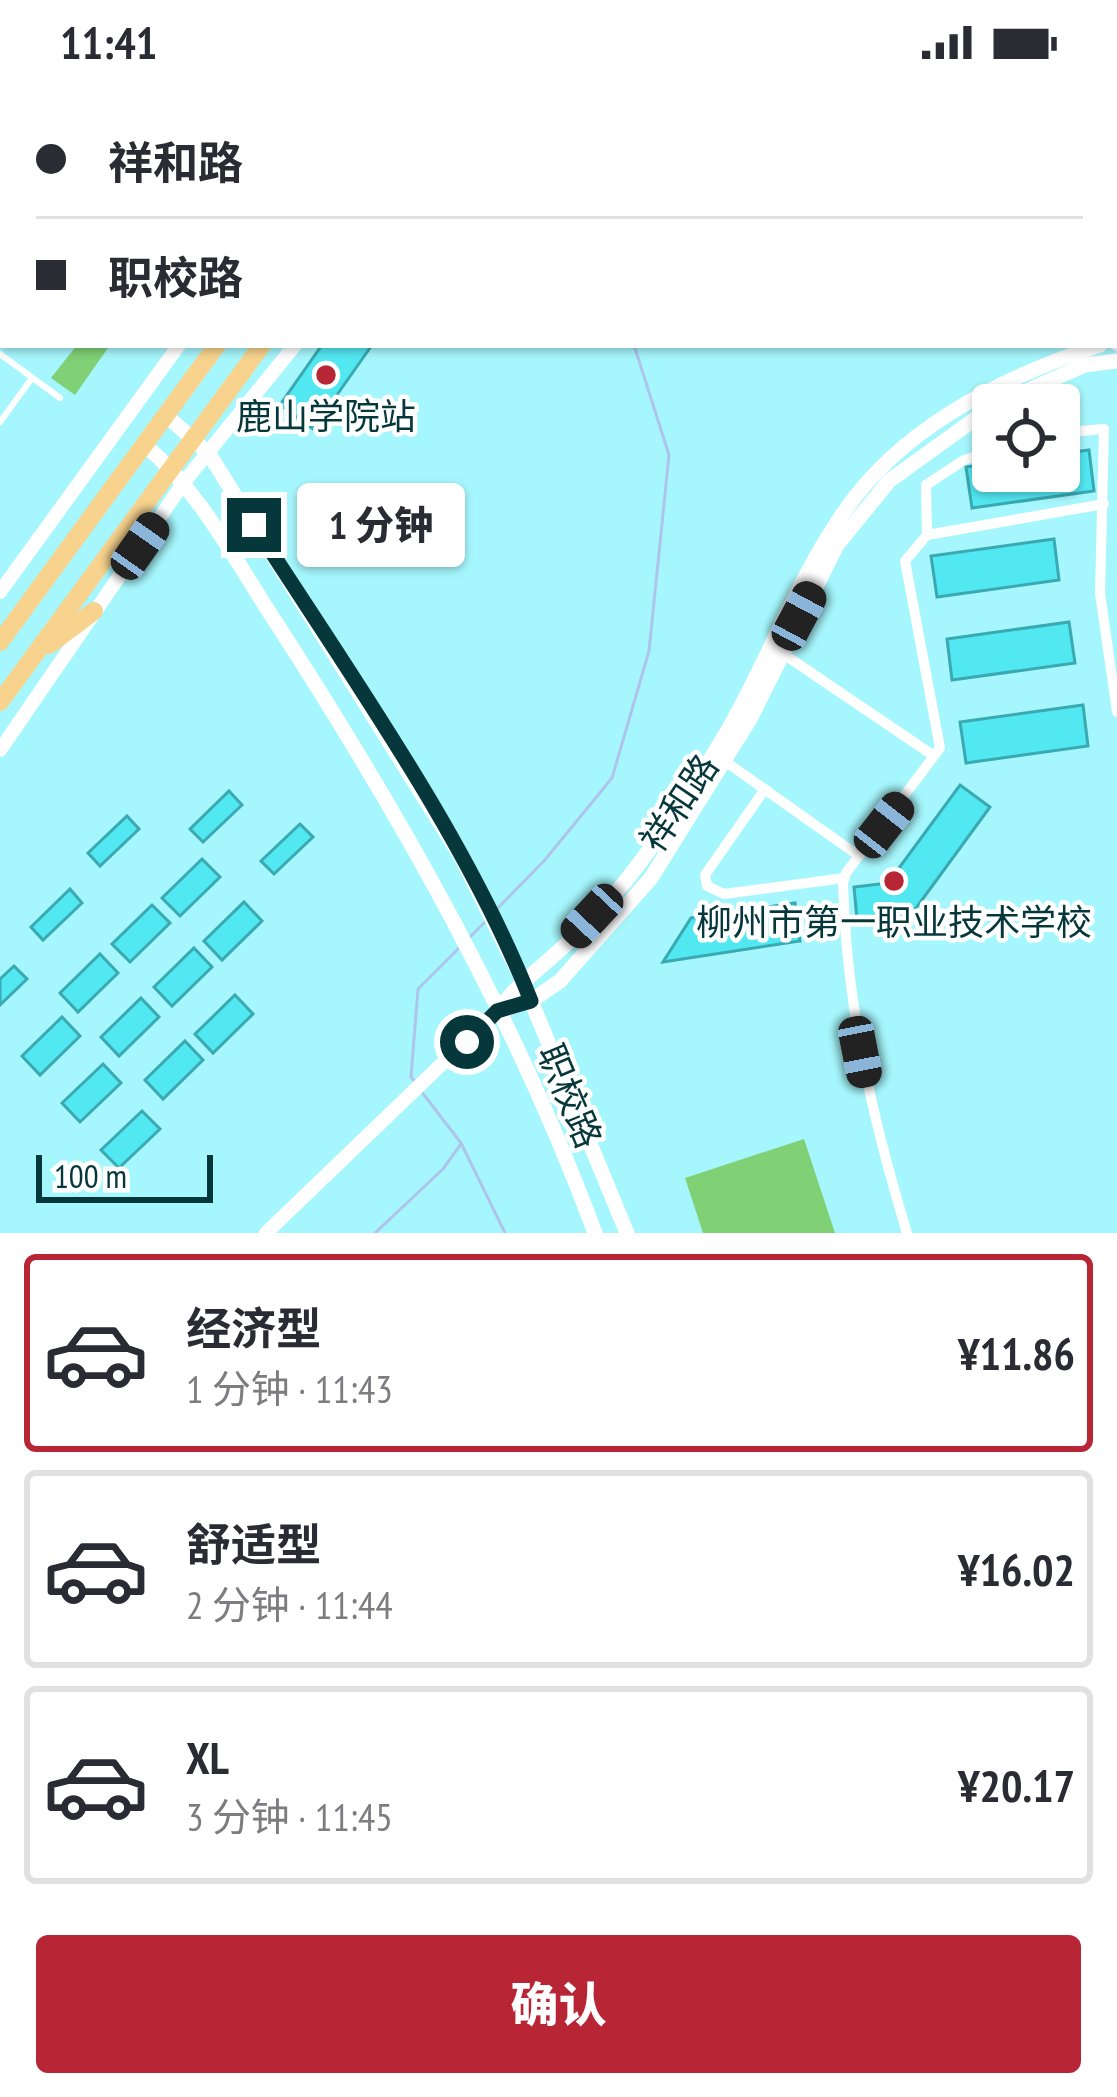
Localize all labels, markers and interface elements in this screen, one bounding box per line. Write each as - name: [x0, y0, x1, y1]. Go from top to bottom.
- text: 11:41: [60, 13, 157, 71]
- text: 祥和路: [108, 133, 243, 191]
- text: 职校路: [108, 248, 243, 306]
- marker: 鹿山学院站: [313, 362, 339, 388]
- map controls: [972, 384, 1080, 492]
- button: locate: [972, 384, 1080, 492]
- place label: 鹿山学院站: [236, 392, 416, 439]
- callout: 1 分钟: [296, 483, 464, 567]
- route end: [227, 498, 281, 552]
- text: 1 分钟: [329, 499, 433, 550]
- car: [105, 506, 175, 586]
- car: [766, 576, 832, 656]
- street label: 祥和路: [629, 745, 728, 861]
- car: [848, 786, 920, 864]
- marker: 柳州市第一职业技术学校: [881, 868, 907, 894]
- car: [554, 877, 630, 955]
- place label: 柳州市第一职业技术学校: [696, 898, 1092, 945]
- car: [835, 1013, 885, 1091]
- route start: [440, 1015, 494, 1069]
- street label: 职校路: [528, 1037, 613, 1155]
- scale bar: [36, 1149, 213, 1202]
- text: 100 m: [54, 1154, 127, 1197]
- icon: car: [42, 1299, 150, 1407]
- text: 经济型: [186, 1299, 321, 1357]
- text: ¥11.86: [958, 1324, 1075, 1382]
- text: 1 分钟 · 11:43: [186, 1363, 393, 1414]
- icon: car: [42, 1515, 150, 1623]
- text: 舒适型: [186, 1515, 321, 1573]
- text: ¥16.02: [958, 1540, 1075, 1598]
- text: 2 分钟 · 11:44: [186, 1579, 393, 1630]
- text: XL: [186, 1728, 229, 1786]
- icon: car: [42, 1731, 150, 1839]
- text: ¥20.17: [958, 1756, 1075, 1814]
- text: 3 分钟 · 11:45: [186, 1791, 393, 1842]
- button: 确认: [36, 1935, 1081, 2073]

